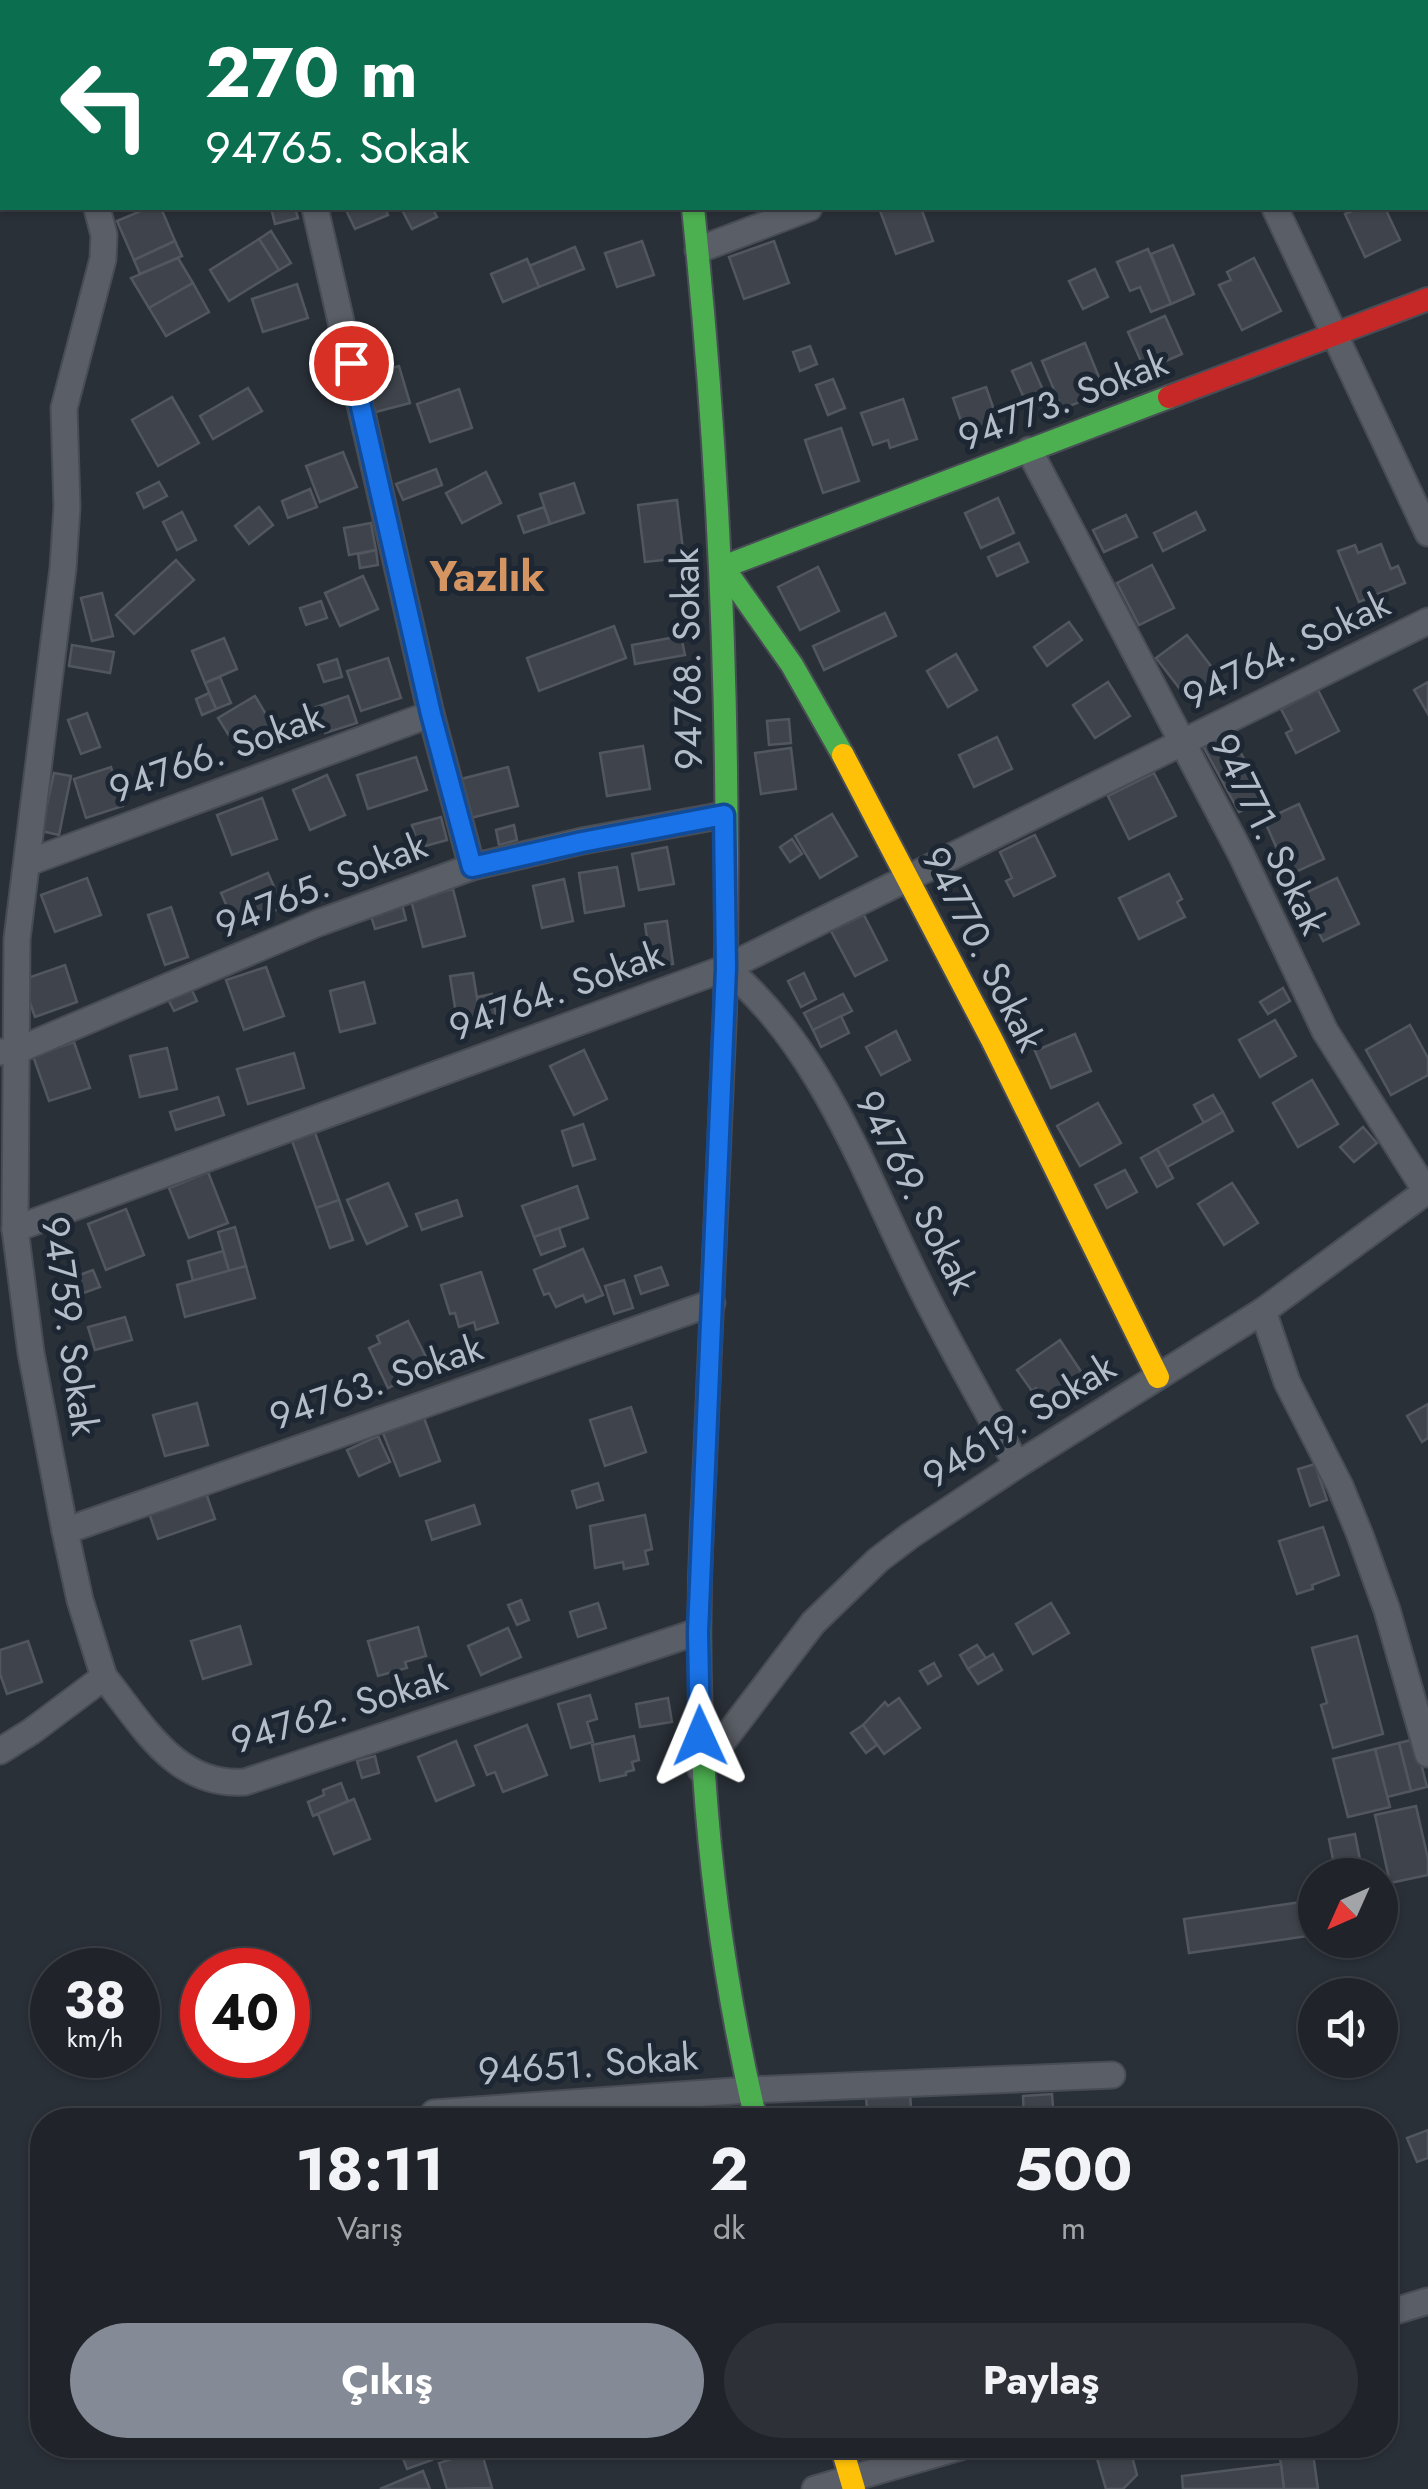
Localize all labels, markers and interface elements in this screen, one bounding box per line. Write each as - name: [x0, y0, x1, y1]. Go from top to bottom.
- text: 270 m: [205, 22, 418, 123]
- icon: left: [40, 40, 170, 170]
- text: 94765. Sokak: [205, 115, 470, 180]
- pin: [309, 321, 394, 406]
- street label: 94773. Sokak: [950, 334, 1176, 465]
- icon: arrive: [324, 336, 379, 391]
- district label: Yazlık: [428, 546, 545, 607]
- street label: 94768. Sokak: [657, 547, 716, 771]
- street label: 94764. Sokak: [1173, 576, 1399, 723]
- street label: 94766. Sokak: [101, 688, 331, 817]
- street label: 94771. Sokak: [1197, 724, 1342, 944]
- street label: 94765. Sokak: [207, 817, 435, 952]
- street label: 94770. Sokak: [908, 837, 1059, 1061]
- street label: 94764. Sokak: [441, 926, 671, 1055]
- street label: 94769. Sokak: [842, 1081, 991, 1303]
- street label: 94759. Sokak: [28, 1213, 113, 1439]
- street label: 94763. Sokak: [262, 1319, 490, 1444]
- street label: 94619. Sokak: [912, 1339, 1126, 1502]
- street label: 94762. Sokak: [224, 1649, 454, 1768]
- position arrow: [648, 1684, 752, 1788]
- north arrow: [1298, 1858, 1398, 1958]
- map controls: [1298, 1858, 1398, 2078]
- speed limit sign: 40: [180, 1948, 310, 2078]
- text: 38: [64, 1964, 126, 2037]
- button: sound: [1298, 1978, 1398, 2078]
- text: km/h: [67, 2020, 123, 2056]
- street label: 94651. Sokak: [476, 2028, 700, 2099]
- text: 18:11: [295, 2126, 444, 2213]
- text: 2: [710, 2126, 749, 2213]
- text: 500: [1014, 2126, 1132, 2213]
- text: Varış: [337, 2205, 403, 2251]
- text: dk: [713, 2205, 745, 2251]
- text: m: [1061, 2205, 1086, 2251]
- button: Çıkış: [70, 2323, 704, 2438]
- button: Paylaş: [724, 2323, 1358, 2438]

